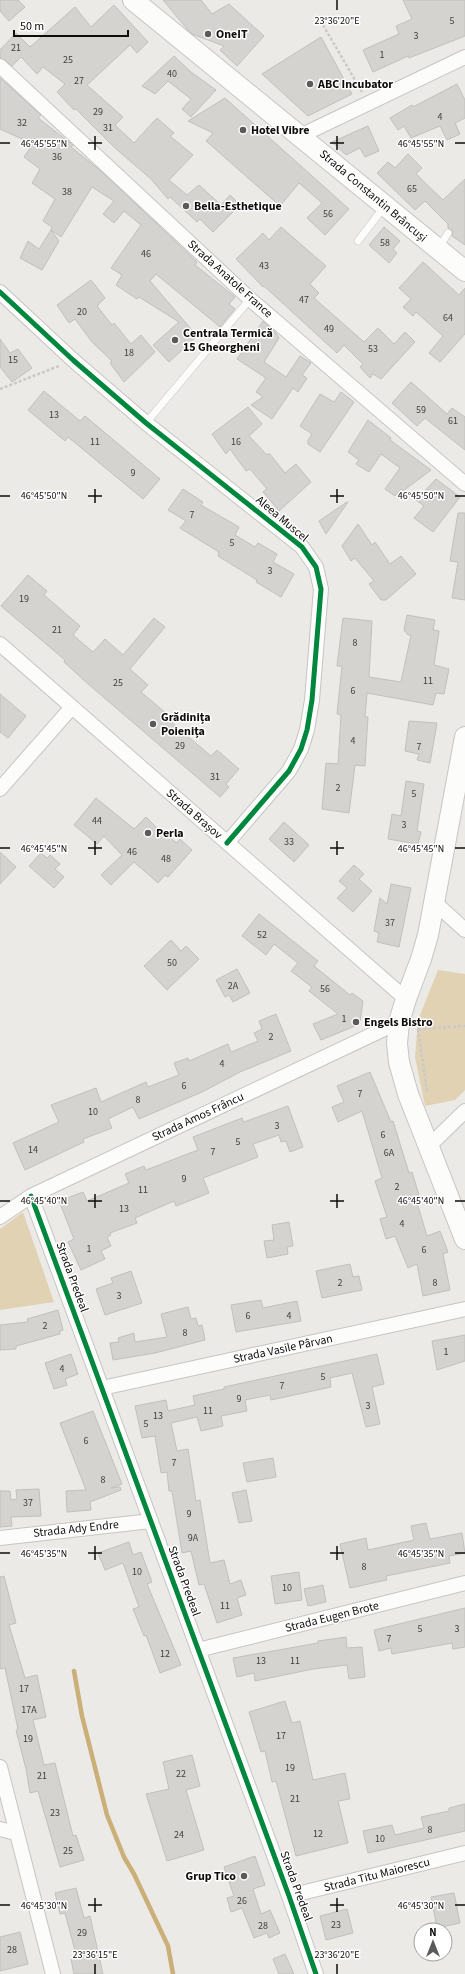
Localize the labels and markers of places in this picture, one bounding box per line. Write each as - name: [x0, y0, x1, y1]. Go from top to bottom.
- place label: OneIT: [216, 26, 248, 43]
- marker: OneIT: [203, 29, 213, 39]
- place label: ABC Incubator: [317, 76, 393, 93]
- marker: ABC Incubator: [305, 79, 315, 89]
- place label: Hotel Vibre: [251, 122, 310, 139]
- marker: Hotel Vibre: [238, 125, 248, 135]
- place label: Bella-Esthetique: [194, 198, 282, 215]
- marker: Bella-Esthetique: [181, 201, 191, 211]
- place label: Centrala Termică 15 Gheorgheni: [183, 325, 273, 356]
- marker: Centrala Termică 15 Gheorgheni: [170, 335, 180, 345]
- place label: Grădinița Poienița: [161, 709, 210, 740]
- marker: Grădinița Poienița: [148, 719, 158, 729]
- place label: Perla: [156, 825, 184, 842]
- marker: Perla: [143, 828, 153, 838]
- place label: Engels Bistro: [364, 1014, 433, 1031]
- marker: Engels Bistro: [351, 1017, 361, 1027]
- place label: Grup Tico: [186, 1868, 236, 1885]
- marker: Grup Tico: [239, 1871, 249, 1881]

